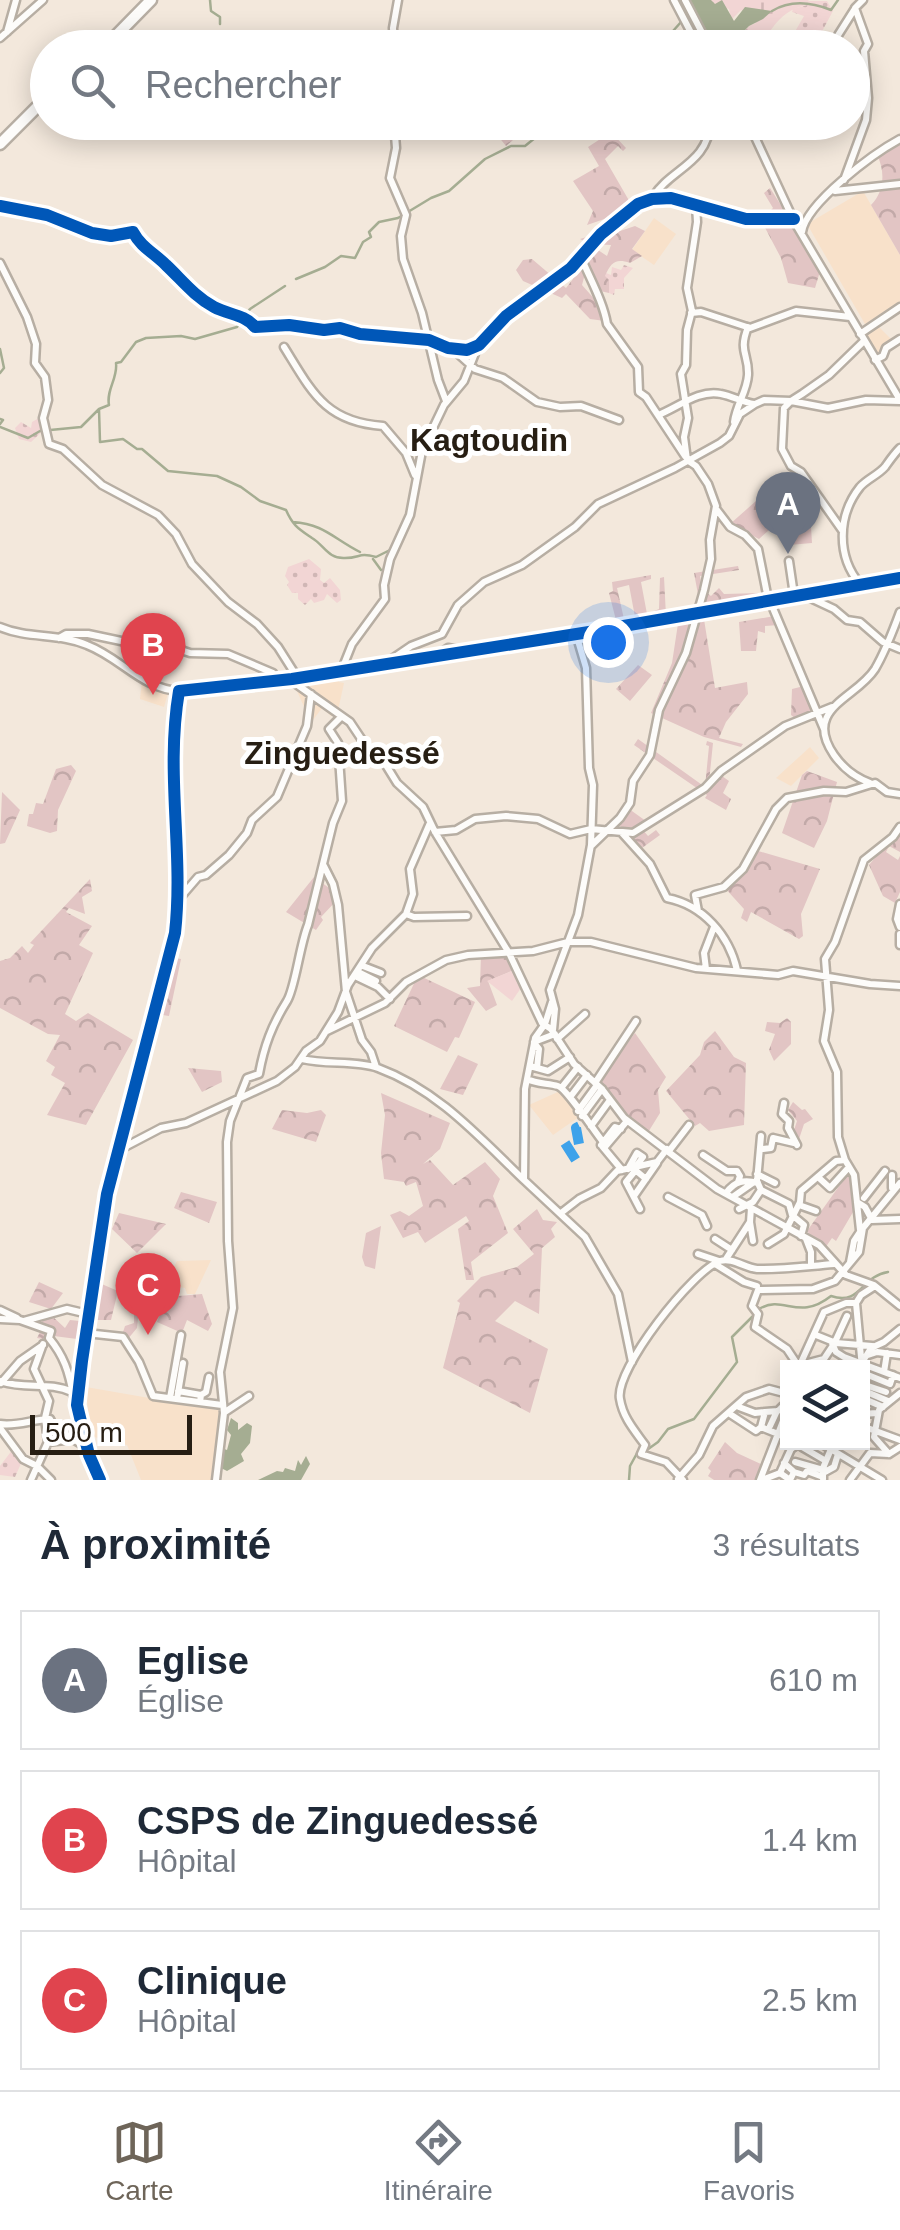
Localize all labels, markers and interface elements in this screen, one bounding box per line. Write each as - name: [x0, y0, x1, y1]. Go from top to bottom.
- search box: [30, 30, 870, 140]
- icon: search: [65, 58, 120, 113]
- text: Rechercher: [145, 64, 341, 106]
- district label: Kagtoudin: [410, 422, 568, 458]
- pin: A: [756, 472, 820, 554]
- pin: B: [120, 612, 186, 695]
- your location: [583, 617, 634, 668]
- district label: Zinguedessé: [244, 735, 440, 771]
- pin: C: [116, 1252, 180, 1335]
- map controls: [780, 1360, 870, 1450]
- button: layers: [780, 1360, 870, 1450]
- scale bar: [30, 1410, 192, 1454]
- text: 500 m: [45, 1417, 123, 1448]
- text: À proximité: [40, 1521, 271, 1568]
- text: 3 résultats: [712, 1527, 860, 1563]
- text: Eglise: [137, 1640, 249, 1682]
- text: A: [63, 1662, 86, 1698]
- text: 610 m: [769, 1662, 858, 1698]
- text: Église: [137, 1683, 224, 1719]
- text: CSPS de Zinguedessé: [137, 1800, 538, 1842]
- text: B: [63, 1822, 86, 1858]
- text: 1.4 km: [762, 1822, 858, 1858]
- text: Hôpital: [137, 1843, 237, 1879]
- text: Clinique: [137, 1960, 287, 2002]
- text: C: [63, 1982, 86, 2018]
- text: 2.5 km: [762, 1982, 858, 2018]
- text: Hôpital: [137, 2003, 237, 2039]
- tab: Carte: [105, 2115, 174, 2207]
- tab: Itinéraire: [384, 2115, 493, 2207]
- tab: Favoris: [703, 2115, 795, 2207]

